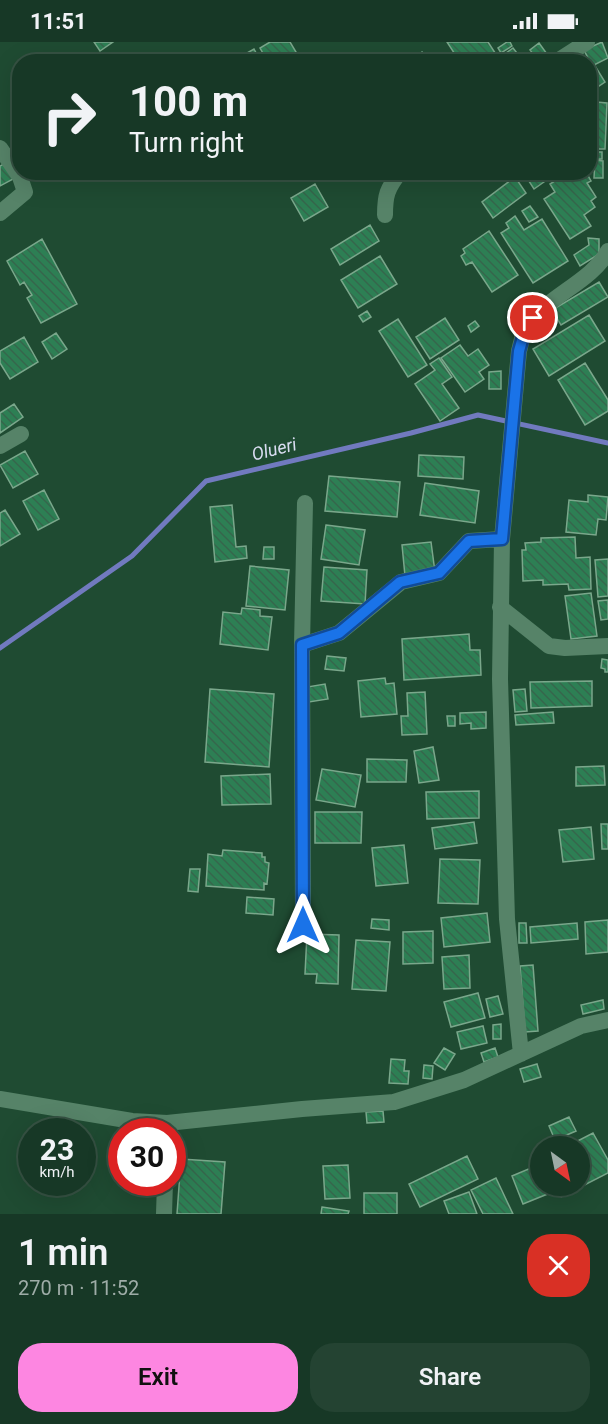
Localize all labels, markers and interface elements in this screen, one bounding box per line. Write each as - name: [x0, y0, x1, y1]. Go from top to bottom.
- text: 11:51: [30, 9, 87, 34]
- text: 100 m: [129, 77, 248, 126]
- icon: right: [30, 78, 108, 156]
- text: Turn right: [129, 127, 244, 159]
- pin: [507, 292, 558, 343]
- icon: arrive: [516, 301, 549, 334]
- water label: Olueri: [249, 433, 299, 465]
- position arrow: [271, 893, 335, 957]
- speed limit sign: 30: [108, 1118, 186, 1196]
- text: 23: [40, 1132, 74, 1167]
- north arrow: [530, 1136, 590, 1196]
- map controls: [530, 1136, 590, 1196]
- text: km/h: [39, 1163, 75, 1181]
- text: 1 min: [18, 1232, 108, 1274]
- button: close: [527, 1234, 590, 1297]
- text: 270 m · 11:52: [18, 1276, 139, 1300]
- button: Exit: [18, 1343, 298, 1412]
- button: Share: [310, 1343, 590, 1412]

